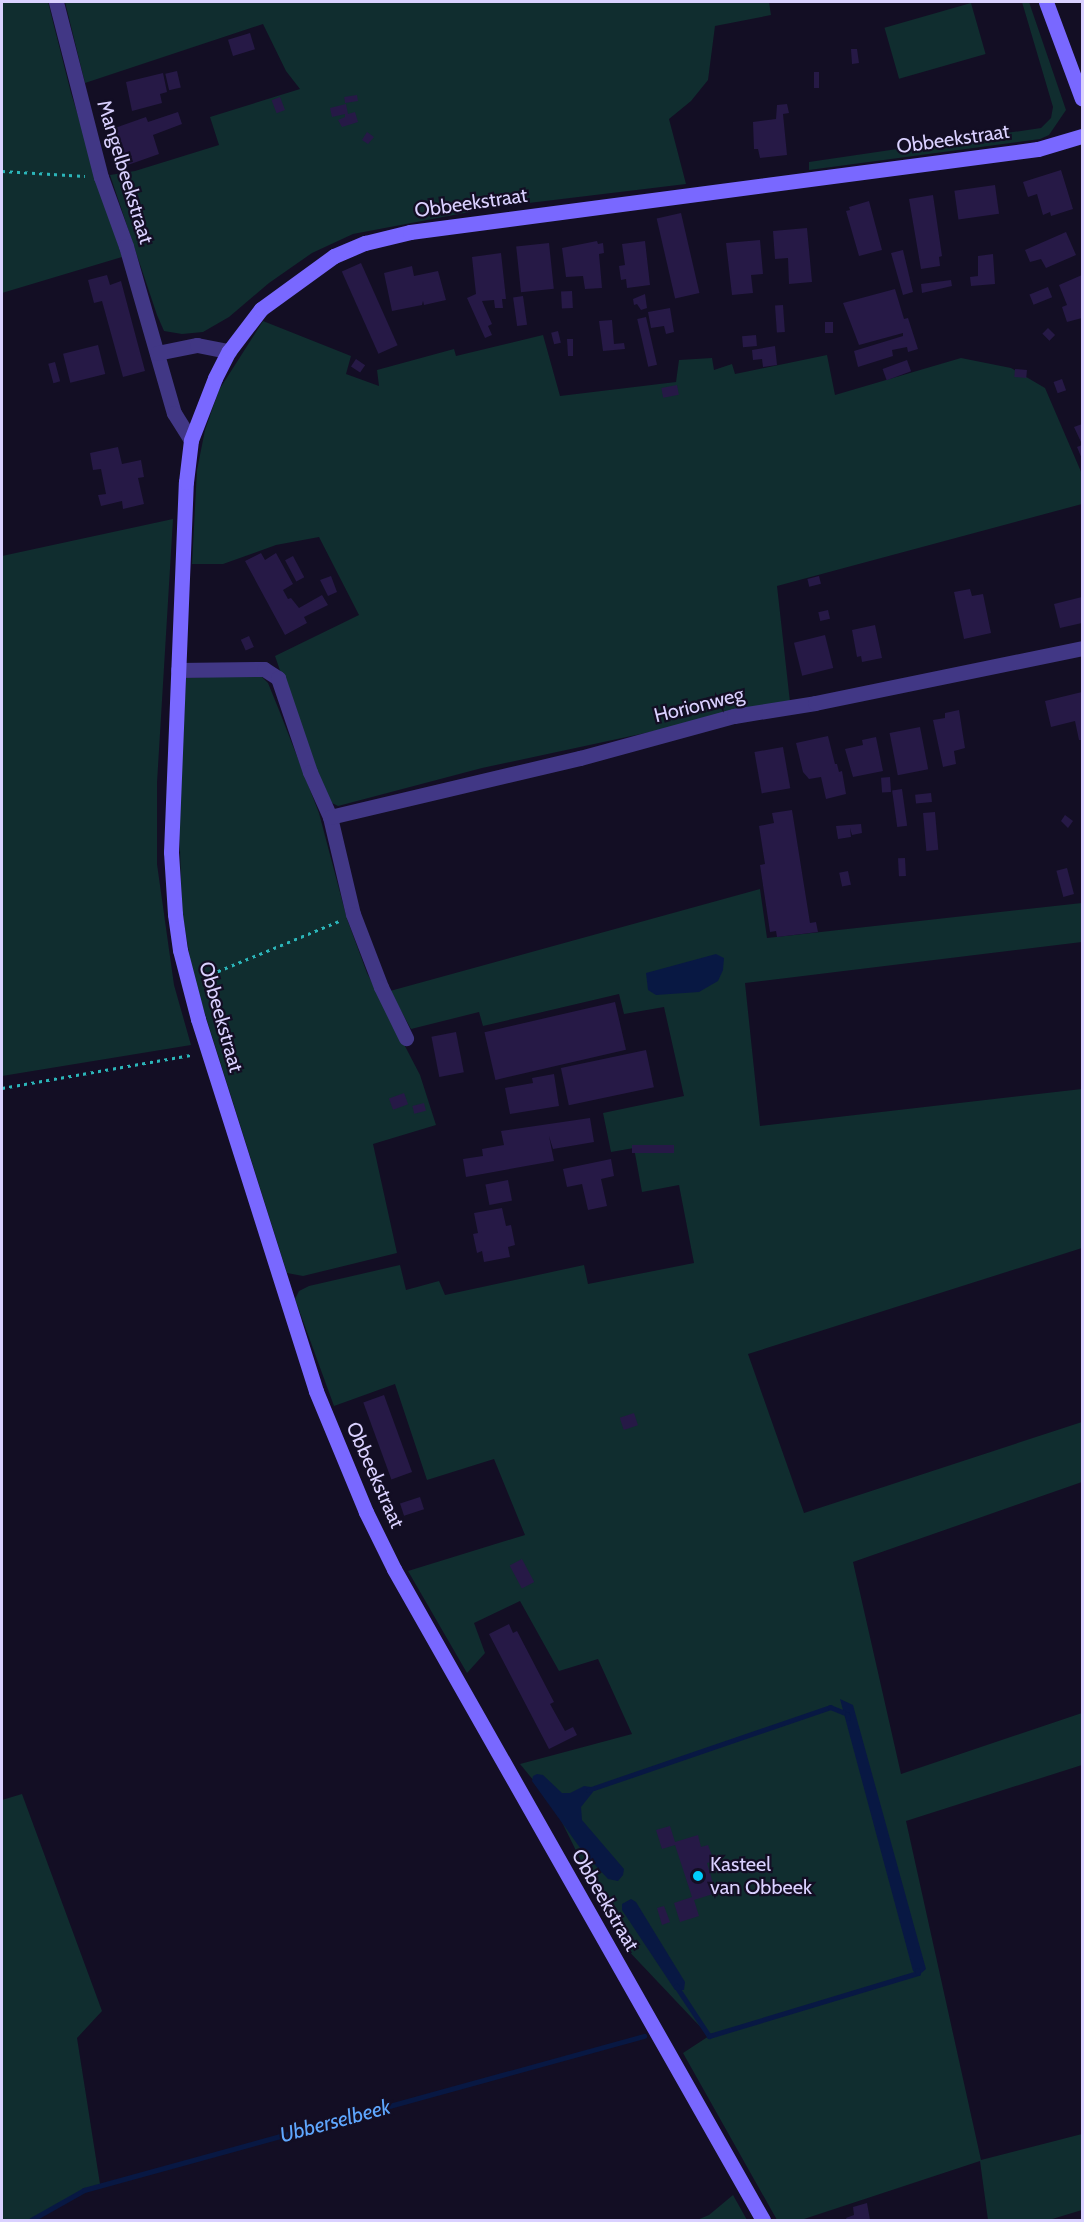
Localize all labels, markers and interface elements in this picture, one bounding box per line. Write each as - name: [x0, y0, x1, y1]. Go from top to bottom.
- street label: Mangelbeekstraat: [92, 97, 158, 247]
- street label: Obbeekstraat: [895, 119, 1011, 159]
- street label: Obbeekstraat: [413, 183, 529, 223]
- street label: Horionweg: [651, 682, 747, 728]
- street label: Obbeekstraat: [194, 959, 248, 1075]
- street label: Obbeekstraat: [341, 1418, 409, 1532]
- street label: Obbeekstraat: [566, 1845, 644, 1955]
- place label: Kasteel van Obbeek: [710, 1852, 812, 1899]
- marker: Kasteel van Obbeek: [691, 1869, 705, 1883]
- water label: Ubberselbeek: [277, 2094, 393, 2148]

